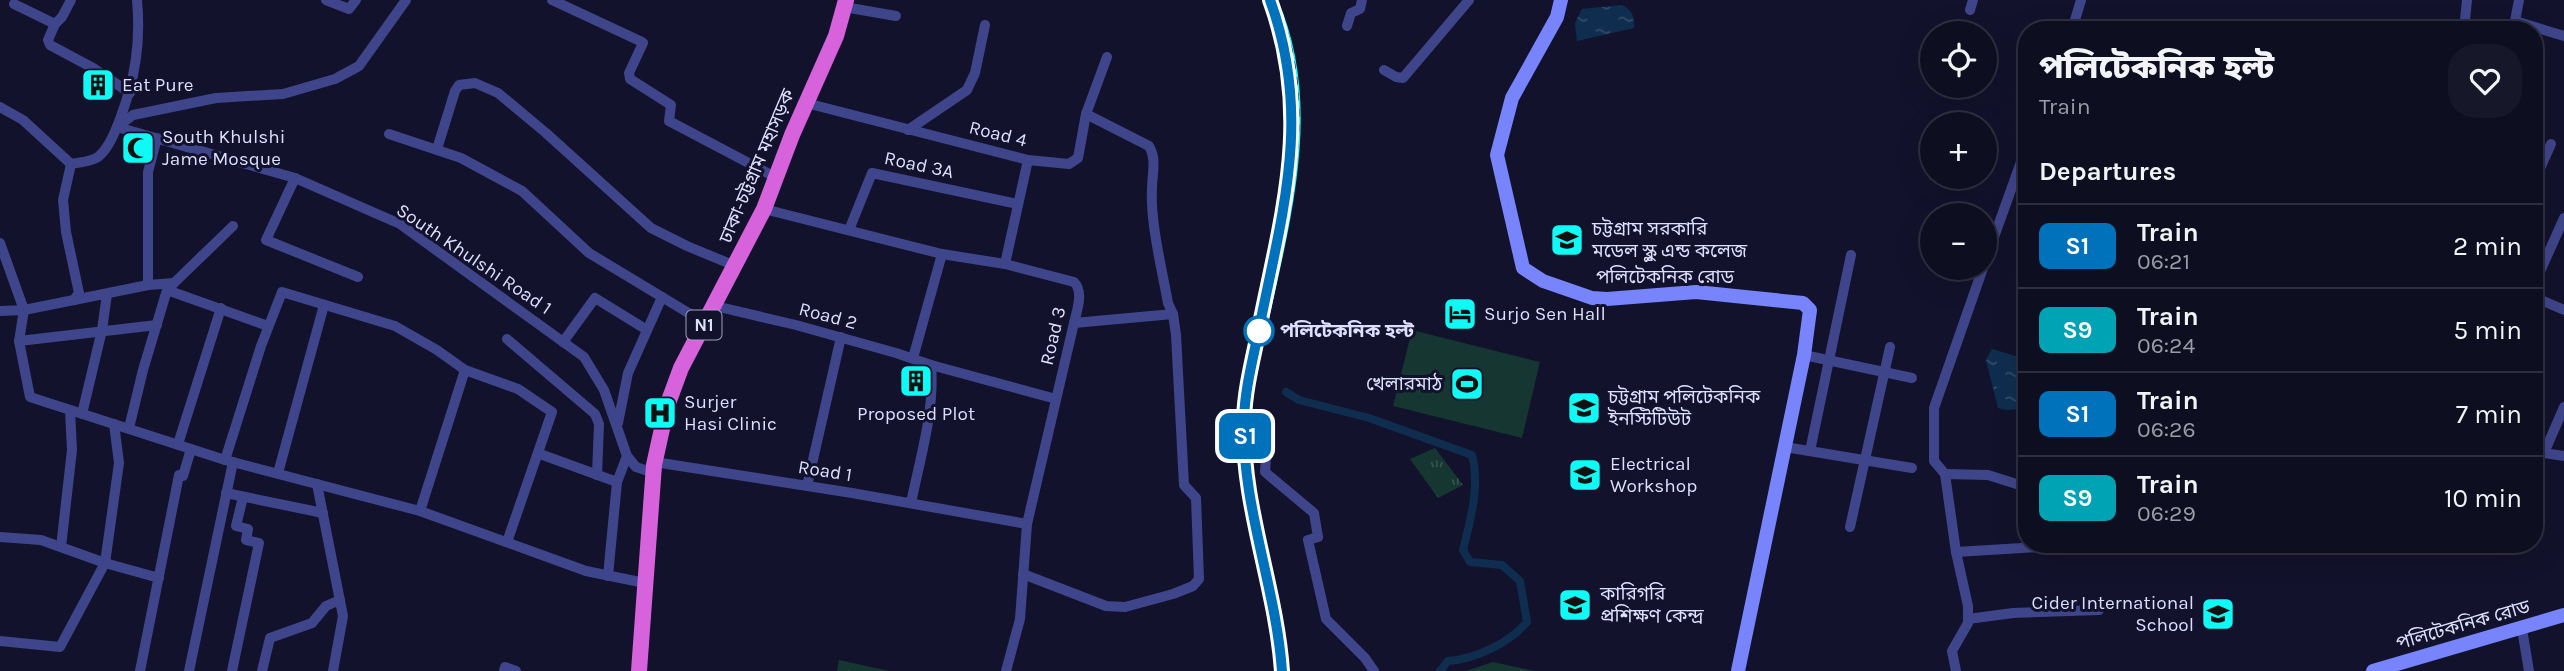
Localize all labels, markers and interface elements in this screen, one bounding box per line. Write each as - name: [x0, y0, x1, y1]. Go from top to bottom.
- map controls: [1920, 21, 1997, 280]
- button: locate: [1920, 21, 1997, 98]
- button: heart: [2448, 44, 2522, 118]
- text: পলিটেকনিক হল্ট: [2039, 48, 2274, 86]
- building icon: Eat Pure: [79, 66, 117, 104]
- place label: Eat Pure: [122, 74, 193, 96]
- street label: ঢাকা-চট্টগ্রাম মহাসড়ক: [713, 85, 800, 247]
- text: Train: [2039, 93, 2091, 120]
- button: +: [1920, 112, 1997, 189]
- street label: Road 4: [967, 116, 1030, 152]
- place label: South Khulshi Jame Mosque: [162, 126, 285, 170]
- mosque icon: South Khulshi Jame Mosque: [119, 129, 157, 167]
- street label: Road 3A: [882, 147, 956, 183]
- text: Departures: [2039, 156, 2176, 187]
- street label: South Khulshi Road 1: [392, 199, 556, 319]
- button: −: [1920, 203, 1997, 280]
- place label: চট্টগ্রাম সরকারি মডেল স্কুল এন্ড কলেজ: [1591, 217, 1748, 263]
- text: Train: [2137, 217, 2199, 248]
- school or university icon: চট্টগ্রাম সরকারি মডেল স্কুল এন্ড কলেজ: [1548, 221, 1586, 259]
- text: 2 min: [2453, 231, 2522, 262]
- text: S1: [2066, 232, 2089, 260]
- text: 06:21: [2137, 248, 2190, 275]
- street label: পলিটেকনিক রোড: [1596, 265, 1735, 288]
- hotel icon: Surjo Sen Hall: [1441, 295, 1479, 333]
- street label: Road 2: [797, 298, 859, 334]
- text: Train: [2137, 301, 2199, 332]
- place label: Surjo Sen Hall: [1484, 303, 1606, 325]
- street label: Road 3: [1036, 305, 1070, 367]
- road number: N1: [686, 310, 722, 340]
- text: 5 min: [2453, 315, 2522, 346]
- marker: পলিটেকনিক হল্ট: [1244, 316, 1274, 346]
- text: S9: [2063, 316, 2092, 344]
- place label: পলিটেকনিক হল্ট: [1280, 320, 1415, 342]
- text: 06:24: [2137, 332, 2195, 359]
- building icon: Proposed Plot: [897, 362, 935, 400]
- sports icon: খেলারমাঠ: [1448, 365, 1486, 403]
- place label: খেলারমাঠ: [1366, 372, 1443, 395]
- place label: চট্টগ্রাম পলিটেকনিক ইনস্টিটিউট: [1607, 385, 1761, 430]
- text: Train: [2137, 385, 2199, 416]
- school or university icon: চট্টগ্রাম পলিটেকনিক ইনস্টিটিউট: [1565, 389, 1603, 427]
- place label: Surjer Hasi Clinic: [684, 391, 777, 435]
- hospital icon: Surjer Hasi Clinic: [641, 394, 679, 432]
- text: 7 min: [2456, 399, 2522, 430]
- text: S1: [2066, 400, 2089, 428]
- place label: Proposed Plot: [857, 403, 975, 425]
- line badge: S1: [1214, 413, 1276, 459]
- text: 06:26: [2137, 416, 2196, 443]
- text: S1: [1233, 422, 1257, 450]
- place label: Electrical Workshop: [1610, 453, 1697, 497]
- street label: Road 1: [796, 456, 854, 486]
- school or university icon: Electrical Workshop: [1566, 456, 1604, 494]
- text: Train: [2137, 469, 2199, 500]
- text: 10 min: [2444, 483, 2522, 514]
- text: S9: [2063, 484, 2092, 512]
- text: 06:29: [2137, 500, 2196, 527]
- place label: কারিগরি প্রশিক্ষণ কেন্দ্র: [1599, 582, 1704, 627]
- school or university icon: কারিগরি প্রশিক্ষণ কেন্দ্র: [1556, 586, 1594, 624]
- place label: Cider International School: [2031, 592, 2194, 636]
- street label: পলিটেকনিক রোড: [2393, 594, 2533, 655]
- school or university icon: Cider International School: [2199, 595, 2237, 633]

